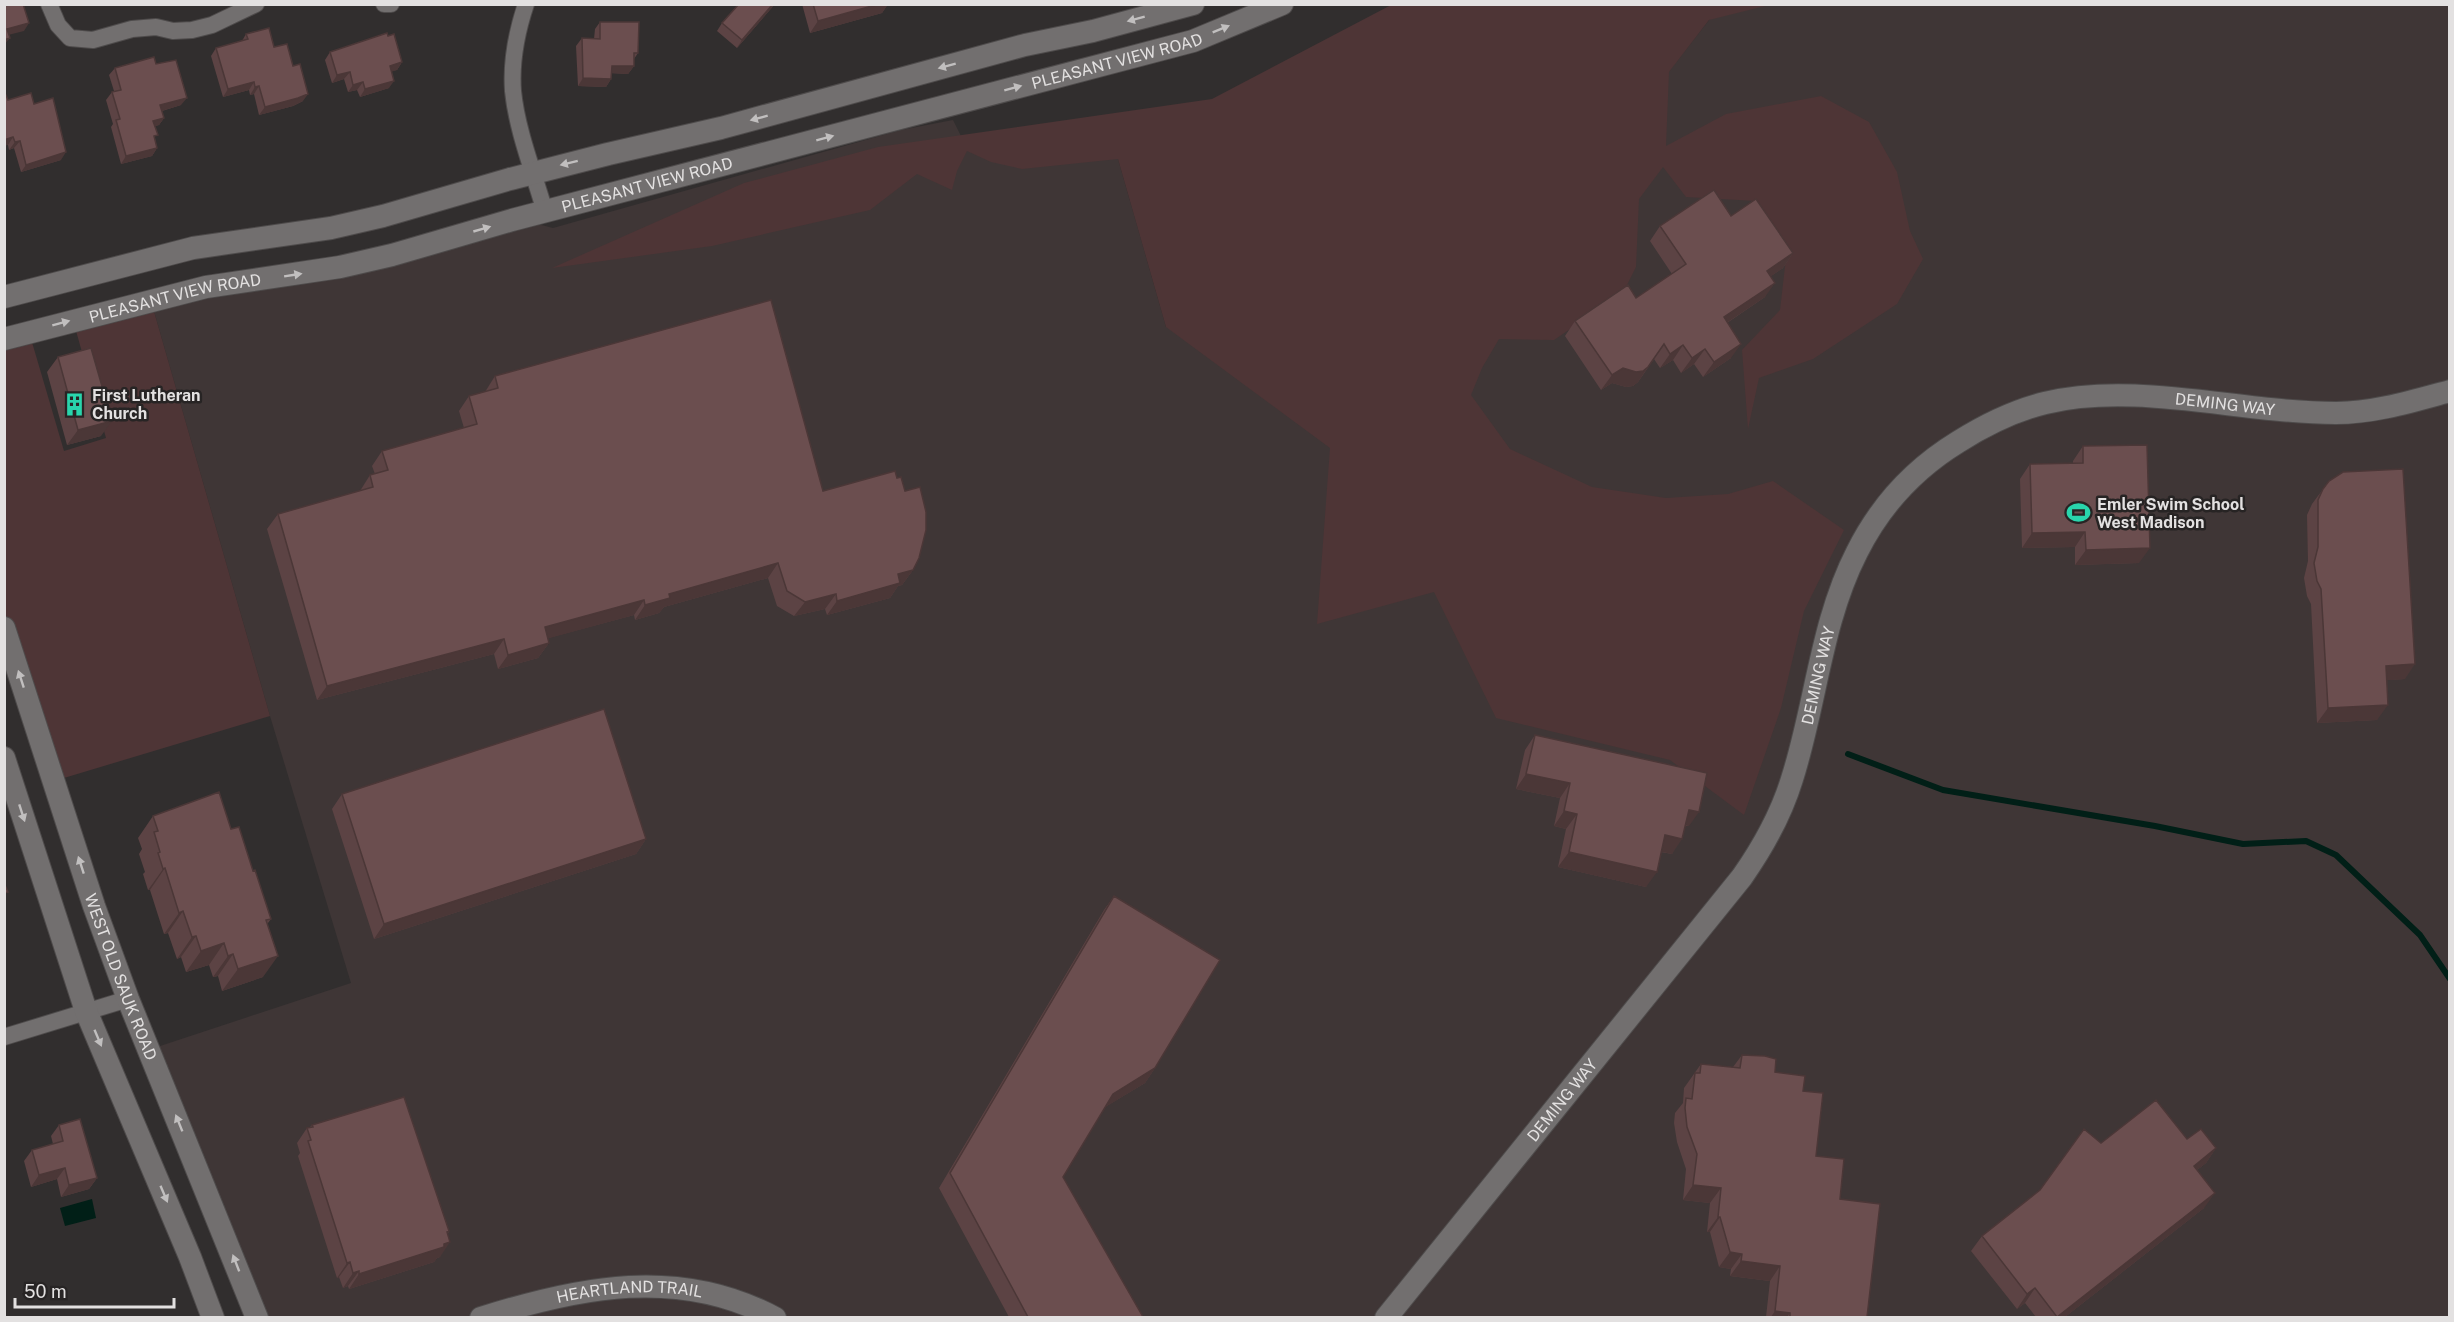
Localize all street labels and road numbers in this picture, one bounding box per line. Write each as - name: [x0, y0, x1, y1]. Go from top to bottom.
- street label: PLEASANT VIEW ROAD: [1030, 29, 1206, 93]
- street label: PLEASANT VIEW ROAD: [560, 153, 735, 217]
- street label: PLEASANT VIEW ROAD: [87, 270, 262, 327]
- street label: DEMING WAY: [2174, 389, 2276, 420]
- street label: DEMING WAY: [1798, 624, 1839, 727]
- street label: WEST OLD SAUK ROAD: [81, 891, 161, 1063]
- street label: DEMING WAY: [1523, 1055, 1601, 1146]
- street label: HEARTLAND TRAIL: [555, 1277, 704, 1307]

